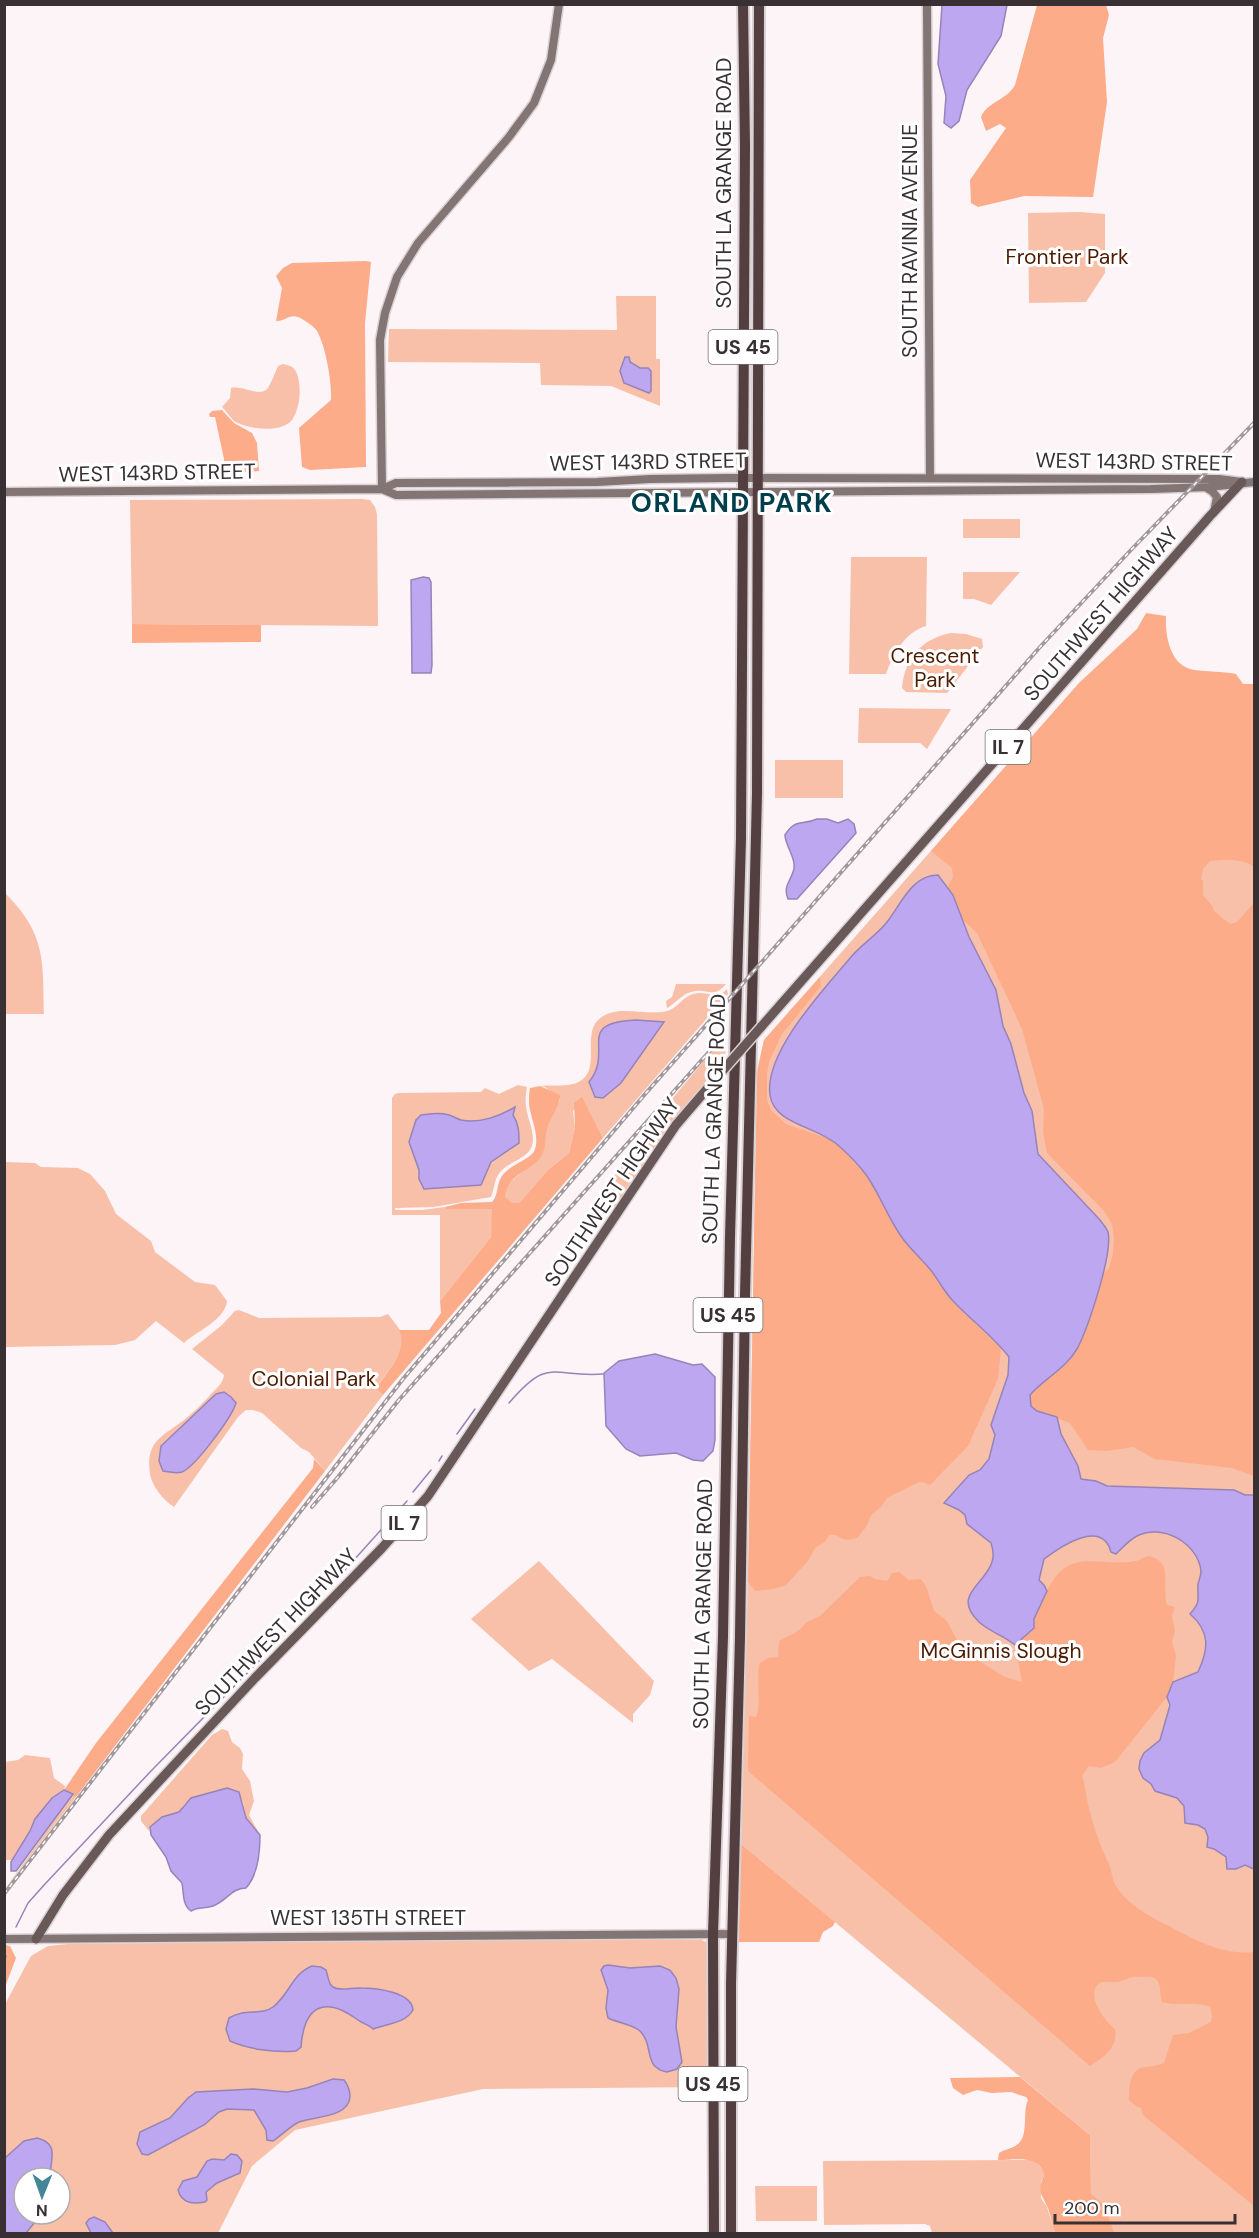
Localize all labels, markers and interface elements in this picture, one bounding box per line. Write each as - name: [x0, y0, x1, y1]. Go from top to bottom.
- street label: SOUTH LA GRANGE ROAD: [710, 58, 738, 308]
- street label: SOUTH RAVINIA AVENUE: [896, 124, 924, 358]
- park label: Frontier Park: [1005, 243, 1129, 271]
- road number: US 45: [708, 330, 777, 364]
- street label: WEST 143RD STREET: [549, 446, 747, 478]
- street label: WEST 143RD STREET: [1035, 446, 1233, 478]
- street label: WEST 143RD STREET: [58, 457, 256, 489]
- district label: ORLAND PARK: [631, 485, 833, 520]
- street label: SOUTHWEST HIGHWAY: [1017, 521, 1185, 707]
- park label: Crescent Park: [890, 642, 980, 694]
- road number: IL 7: [986, 730, 1030, 764]
- street label: SOUTH LA GRANGE ROAD: [696, 993, 732, 1245]
- street label: SOUTHWEST HIGHWAY: [538, 1092, 686, 1292]
- road number: US 45: [694, 1298, 762, 1332]
- park label: Colonial Park: [252, 1365, 377, 1393]
- street label: SOUTH LA GRANGE ROAD: [687, 1478, 719, 1730]
- road number: IL 7: [382, 1506, 426, 1540]
- street label: SOUTHWEST HIGHWAY: [189, 1542, 363, 1722]
- park label: McGinnis Slough: [920, 1637, 1082, 1665]
- street label: WEST 135TH STREET: [270, 1904, 466, 1932]
- road number: US 45: [678, 2067, 748, 2101]
- north arrow: [12, 2166, 72, 2226]
- scale bar: [1055, 2187, 1235, 2225]
- text: 200 m: [1064, 2196, 1120, 2220]
- text: N: [36, 2200, 48, 2221]

